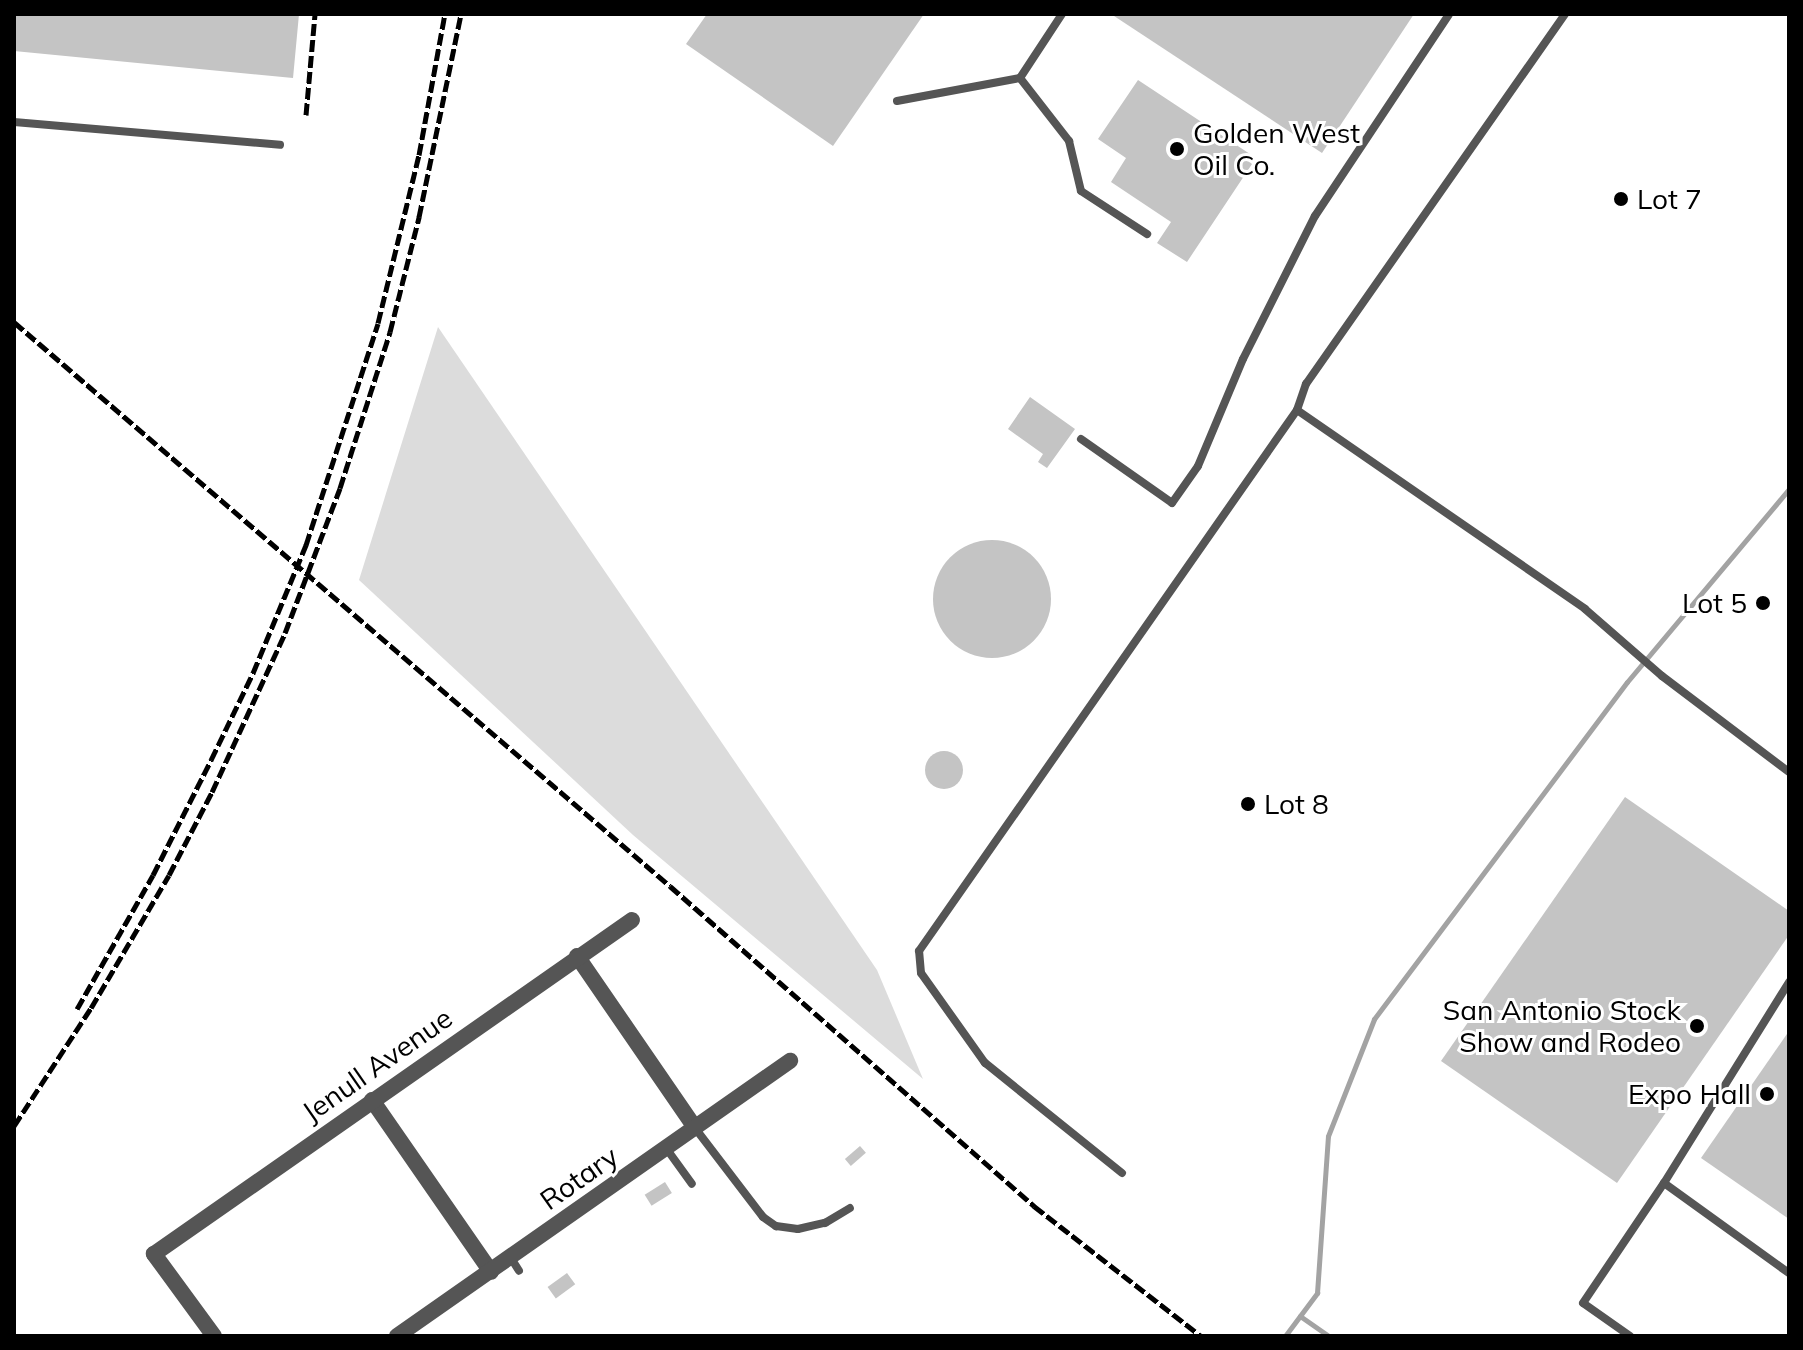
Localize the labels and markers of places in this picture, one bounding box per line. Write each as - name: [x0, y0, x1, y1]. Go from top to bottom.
- place label: Golden West Oil Co.: [1193, 116, 1360, 182]
- marker: Golden West Oil Co.: [1168, 140, 1186, 158]
- place label: Lot 7: [1637, 182, 1702, 216]
- marker: Lot 7: [1612, 190, 1630, 208]
- place label: Lot 5: [1682, 586, 1747, 620]
- marker: Lot 5: [1754, 594, 1772, 612]
- place label: Lot 8: [1264, 787, 1329, 821]
- marker: Lot 8: [1239, 795, 1257, 813]
- place label: San Antonio Stock Show and Rodeo: [1443, 993, 1681, 1059]
- marker: San Antonio Stock Show and Rodeo: [1688, 1017, 1706, 1035]
- place label: Expo Hall: [1628, 1077, 1751, 1111]
- marker: Expo Hall: [1758, 1085, 1776, 1103]

